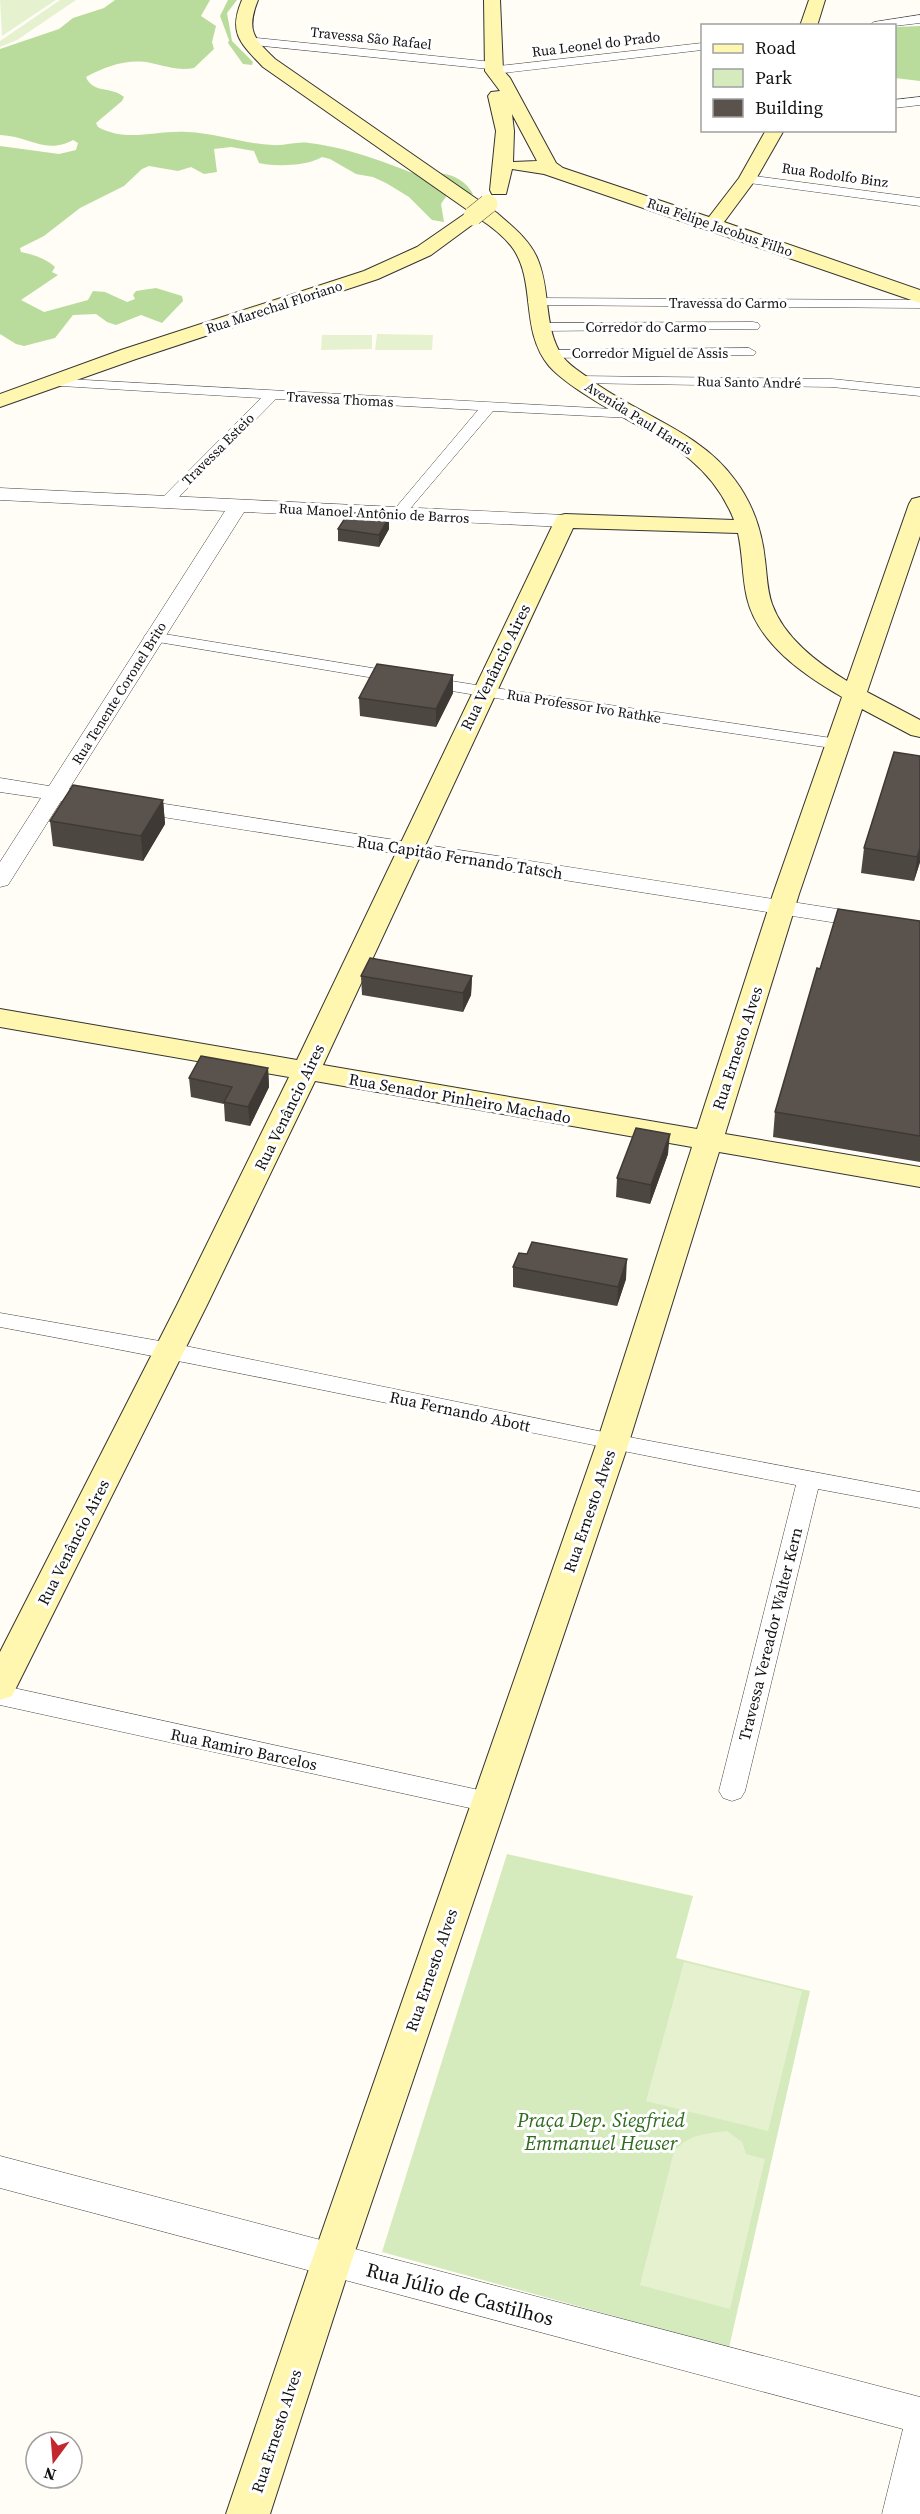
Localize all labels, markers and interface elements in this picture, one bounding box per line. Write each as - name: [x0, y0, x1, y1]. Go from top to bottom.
- street label: Travessa São Rafael: [309, 22, 433, 54]
- legend: [701, 24, 896, 132]
- street label: Rua Leonel do Prado: [531, 26, 662, 62]
- text: Road: [755, 35, 796, 60]
- text: Park: [755, 65, 792, 90]
- text: Building: [755, 95, 823, 120]
- street label: Rua Rodolfo Binz: [780, 158, 890, 192]
- street label: Rua Felipe Jacobus Filho: [644, 193, 796, 261]
- street label: Rua Marechal Floriano: [203, 275, 345, 339]
- street label: Travessa do Carmo: [669, 293, 787, 313]
- street label: Corredor do Carmo: [585, 317, 707, 337]
- street label: Corredor Miguel de Assis: [572, 343, 728, 363]
- street label: Rua Santo André: [697, 371, 801, 393]
- street label: Avenida Paul Harris: [581, 377, 697, 459]
- street label: Travessa Thomas: [286, 386, 394, 412]
- street label: Travessa Esteio: [177, 408, 259, 490]
- street label: Rua Manoel Antônio de Barros: [278, 498, 470, 528]
- street label: Rua Venâncio Aires: [455, 600, 535, 734]
- street label: Rua Tenente Coronel Brito: [67, 618, 171, 768]
- street label: Rua Professor Ivo Rathke: [505, 684, 663, 728]
- street label: Rua Capitão Fernando Tatsch: [355, 830, 565, 884]
- street label: Rua Ernesto Alves: [707, 983, 767, 1112]
- street label: Rua Venâncio Aires: [249, 1040, 329, 1174]
- street label: Rua Senador Pinheiro Machado: [347, 1068, 573, 1128]
- street label: Rua Fernando Abott: [388, 1385, 533, 1437]
- street label: Rua Ernesto Alves: [558, 1447, 620, 1575]
- street label: Rua Venâncio Aires: [32, 1475, 114, 1609]
- street label: Travessa Vereador Walter Kern: [733, 1525, 807, 1743]
- street label: Rua Ramiro Barcelos: [169, 1723, 319, 1775]
- street label: Rua Ernesto Alves: [400, 1906, 462, 2034]
- park label: Praça Dep. Siegfried Emmanuel Heuser: [516, 2106, 685, 2157]
- street label: Rua Júlio de Castilhos: [363, 2255, 557, 2333]
- street label: Rua Ernesto Alves: [246, 2366, 306, 2495]
- north arrow: [24, 2430, 84, 2490]
- text: N: [41, 2462, 58, 2487]

